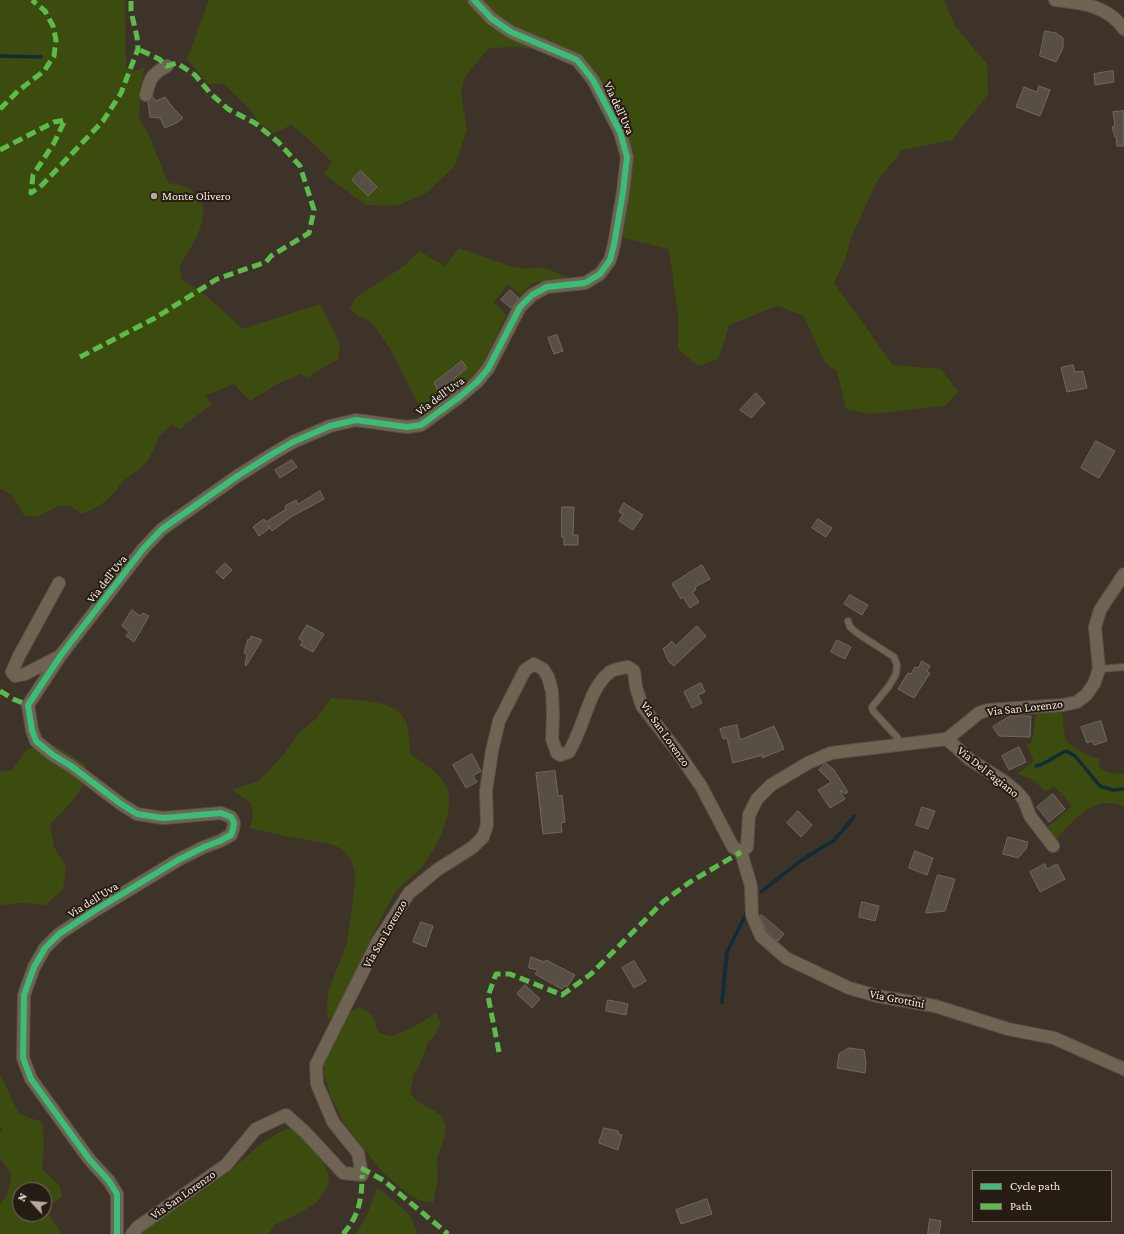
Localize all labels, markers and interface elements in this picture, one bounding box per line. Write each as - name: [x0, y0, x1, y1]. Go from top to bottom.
- street label: Via dell'Uva: [600, 79, 638, 137]
- place label: Monte Olivero: [162, 189, 231, 203]
- marker: Monte Olivero: [149, 191, 159, 201]
- street label: Via dell'Uva: [413, 373, 467, 419]
- street label: Via dell'Uva: [84, 552, 130, 606]
- street label: Via San Lorenzo: [986, 697, 1064, 719]
- street label: Via San Lorenzo: [637, 699, 693, 769]
- street label: Via Del Fagiano: [954, 743, 1022, 801]
- street label: Via dell'Uva: [65, 879, 121, 921]
- street label: Via San Lorenzo: [360, 897, 410, 971]
- street label: Via Grottini: [868, 987, 926, 1011]
- street label: Via San Lorenzo: [148, 1167, 218, 1223]
- legend: [972, 1170, 1112, 1222]
- text: Cycle path: [1010, 1179, 1060, 1193]
- north arrow: [12, 1182, 52, 1222]
- text: N: [15, 1191, 29, 1203]
- text: Path: [1010, 1199, 1032, 1213]

